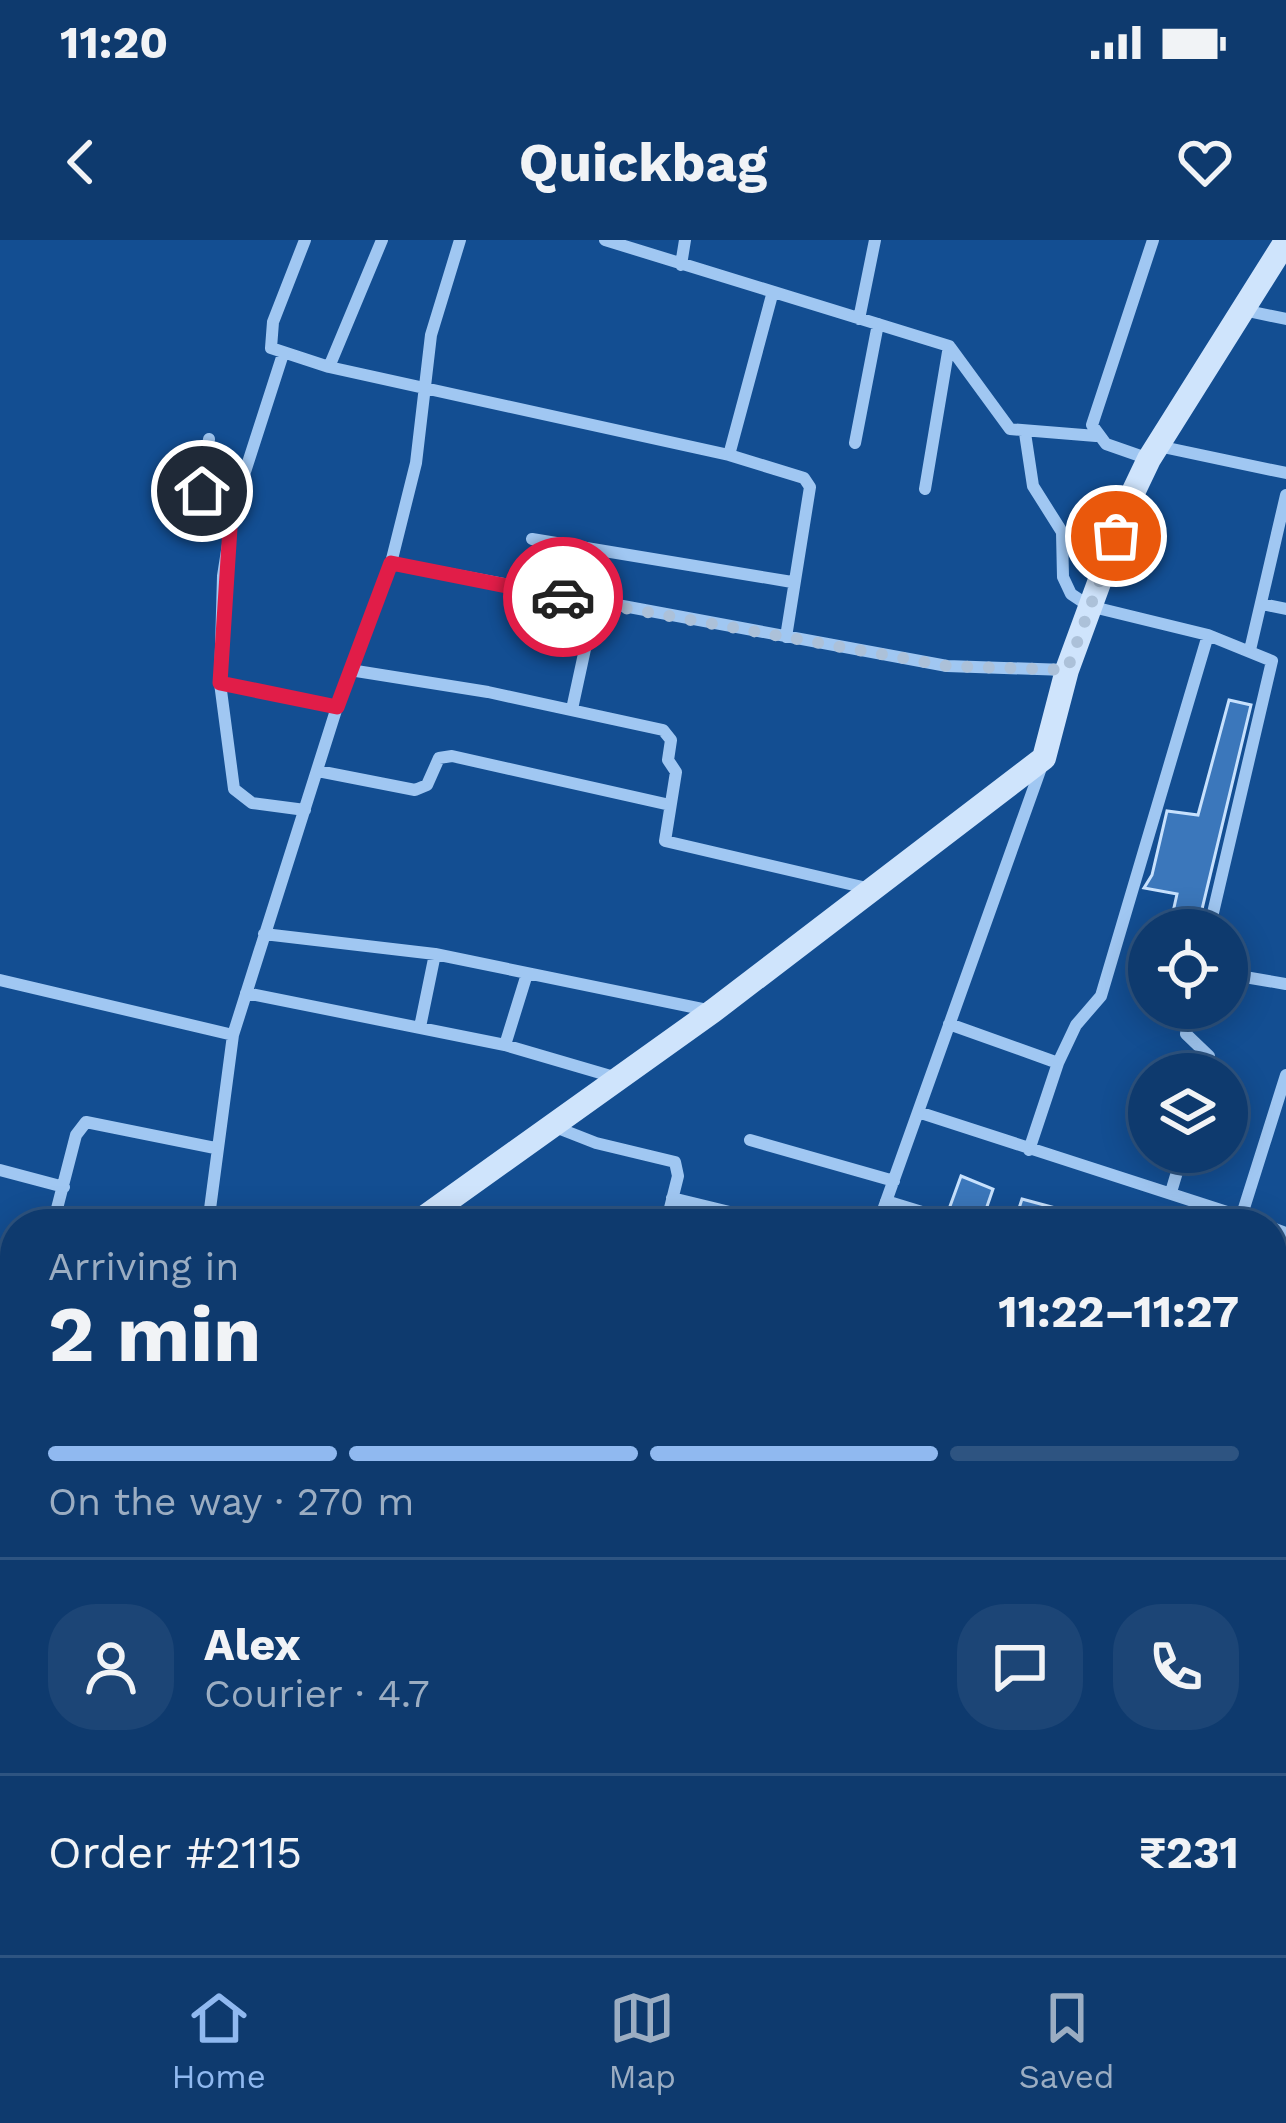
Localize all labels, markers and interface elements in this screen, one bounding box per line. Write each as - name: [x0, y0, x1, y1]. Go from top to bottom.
- text: 11:20: [60, 16, 168, 69]
- icon: back: [48, 129, 114, 195]
- icon: heart: [1172, 129, 1238, 195]
- text: Quickbag: [519, 131, 767, 194]
- pin: [151, 440, 253, 542]
- icon: home: [169, 458, 235, 524]
- pin: [1065, 485, 1167, 587]
- icon: bag: [1083, 503, 1149, 569]
- courier: [503, 537, 623, 657]
- icon: car: [530, 564, 596, 630]
- map controls: [1128, 909, 1248, 1173]
- button: locate: [1128, 909, 1248, 1029]
- button: layers: [1128, 1053, 1248, 1173]
- text: Arriving in: [48, 1244, 239, 1289]
- text: 11:22–11:27: [998, 1285, 1239, 1338]
- text: 2 min: [48, 1288, 261, 1380]
- text: On the way · 270 m: [48, 1479, 415, 1524]
- button: person: [48, 1604, 174, 1730]
- button: chat: [957, 1604, 1083, 1730]
- button: phone: [1113, 1604, 1239, 1730]
- text: Alex: [204, 1618, 301, 1671]
- text: Courier · 4.7: [204, 1671, 430, 1716]
- text: Order #2115: [48, 1826, 302, 1879]
- text: ₹231: [1139, 1826, 1239, 1879]
- tab: Home: [171, 1985, 266, 2096]
- tab: Map: [609, 1985, 676, 2096]
- tab: Saved: [1019, 1985, 1115, 2096]

